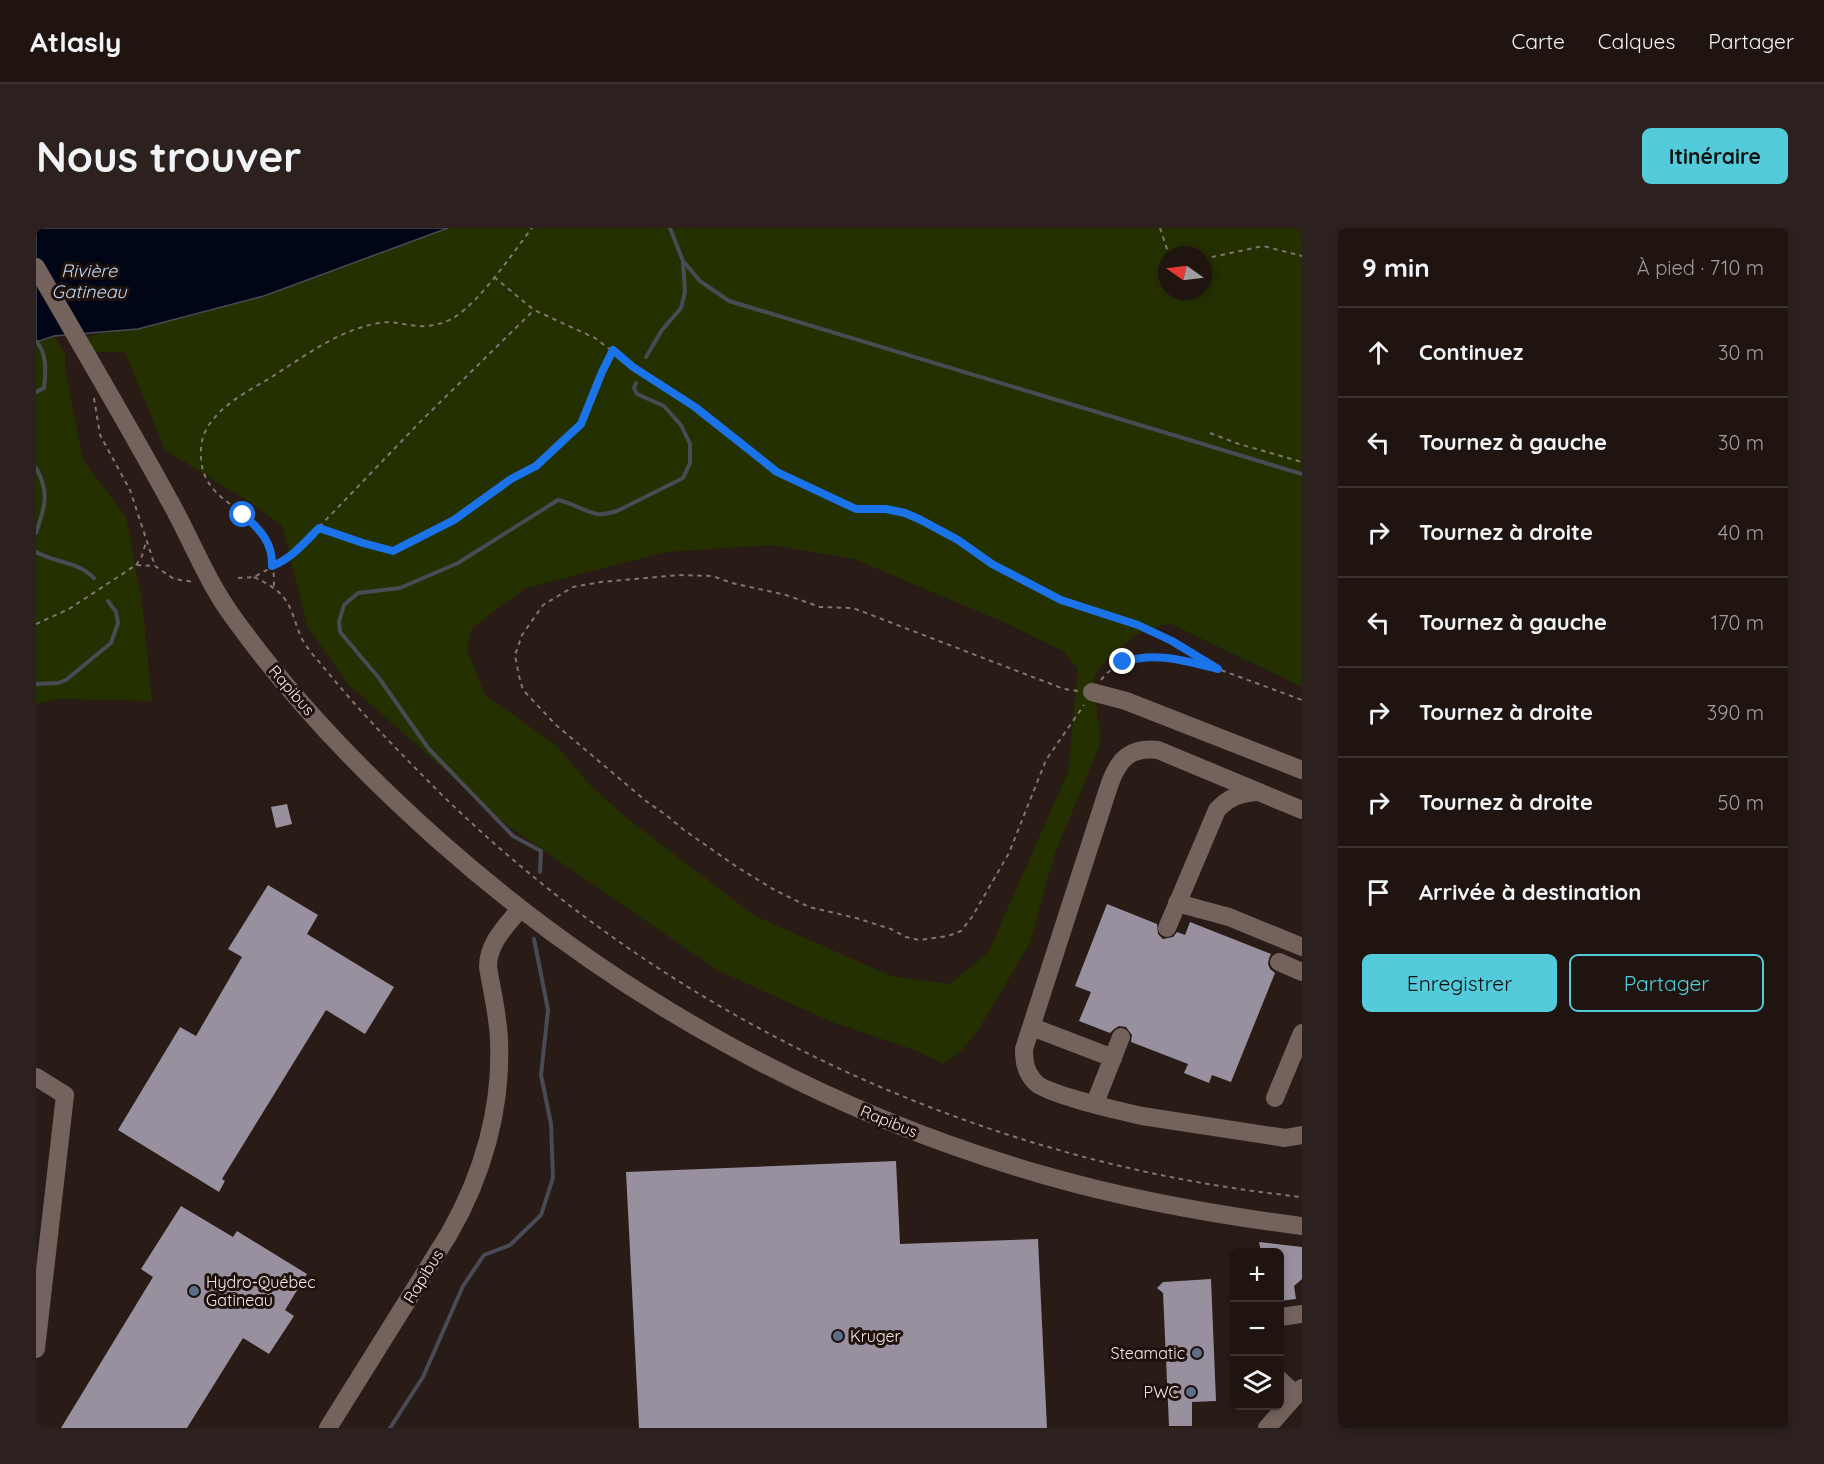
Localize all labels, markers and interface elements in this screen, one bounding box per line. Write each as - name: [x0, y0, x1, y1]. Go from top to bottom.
- text: Atlasly: [30, 24, 121, 59]
- text: Carte: [1511, 28, 1565, 54]
- text: Calques: [1598, 28, 1675, 54]
- text: Partager: [1708, 28, 1794, 54]
- button: Itinéraire: [1642, 128, 1788, 184]
- text: Nous trouver: [36, 130, 301, 183]
- north arrow: [1158, 246, 1212, 300]
- text: 9 min: [1362, 251, 1430, 284]
- text: À pied · 710 m: [1637, 255, 1764, 280]
- water label: Rivière Gatineau: [51, 259, 128, 303]
- icon: ahead: [1362, 336, 1395, 369]
- text: Continuez: [1419, 338, 1523, 366]
- text: 30 m: [1718, 340, 1764, 365]
- icon: left: [1362, 426, 1395, 459]
- text: Tournez à gauche: [1419, 428, 1607, 456]
- text: 30 m: [1718, 430, 1764, 455]
- route start: [229, 501, 255, 527]
- icon: right: [1362, 516, 1395, 549]
- text: Tournez à droite: [1419, 518, 1593, 546]
- text: 40 m: [1718, 520, 1764, 545]
- icon: left: [1362, 606, 1395, 639]
- text: Tournez à gauche: [1419, 608, 1607, 636]
- text: 170 m: [1711, 610, 1764, 635]
- route end: [1109, 648, 1135, 674]
- street label: Rapibus: [265, 661, 319, 719]
- icon: right: [1362, 696, 1395, 729]
- text: Tournez à droite: [1419, 698, 1593, 726]
- text: 390 m: [1707, 700, 1764, 725]
- icon: right: [1362, 786, 1395, 819]
- text: Tournez à droite: [1419, 788, 1593, 816]
- text: 50 m: [1718, 790, 1764, 815]
- icon: arrive: [1362, 876, 1395, 909]
- text: Arrivée à destination: [1419, 878, 1641, 906]
- button: Enregistrer: [1362, 954, 1557, 1012]
- button: Partager: [1569, 954, 1764, 1012]
- street label: Rapibus: [857, 1101, 921, 1141]
- street label: Rapibus: [399, 1245, 447, 1307]
- map controls: [1230, 1248, 1284, 1410]
- button: +: [1230, 1248, 1284, 1302]
- place label: Hydro-Québec Gatineau: [206, 1272, 316, 1310]
- marker: Hydro-Québec Gatineau: [187, 1284, 201, 1298]
- button: −: [1230, 1302, 1284, 1356]
- place label: Kruger: [850, 1326, 901, 1346]
- marker: Kruger: [831, 1329, 845, 1343]
- place label: Steamatic: [1110, 1343, 1185, 1363]
- marker: Steamatic: [1190, 1346, 1204, 1360]
- button: layers: [1230, 1356, 1284, 1410]
- place label: PWC: [1144, 1382, 1179, 1402]
- marker: PWC: [1184, 1385, 1198, 1399]

